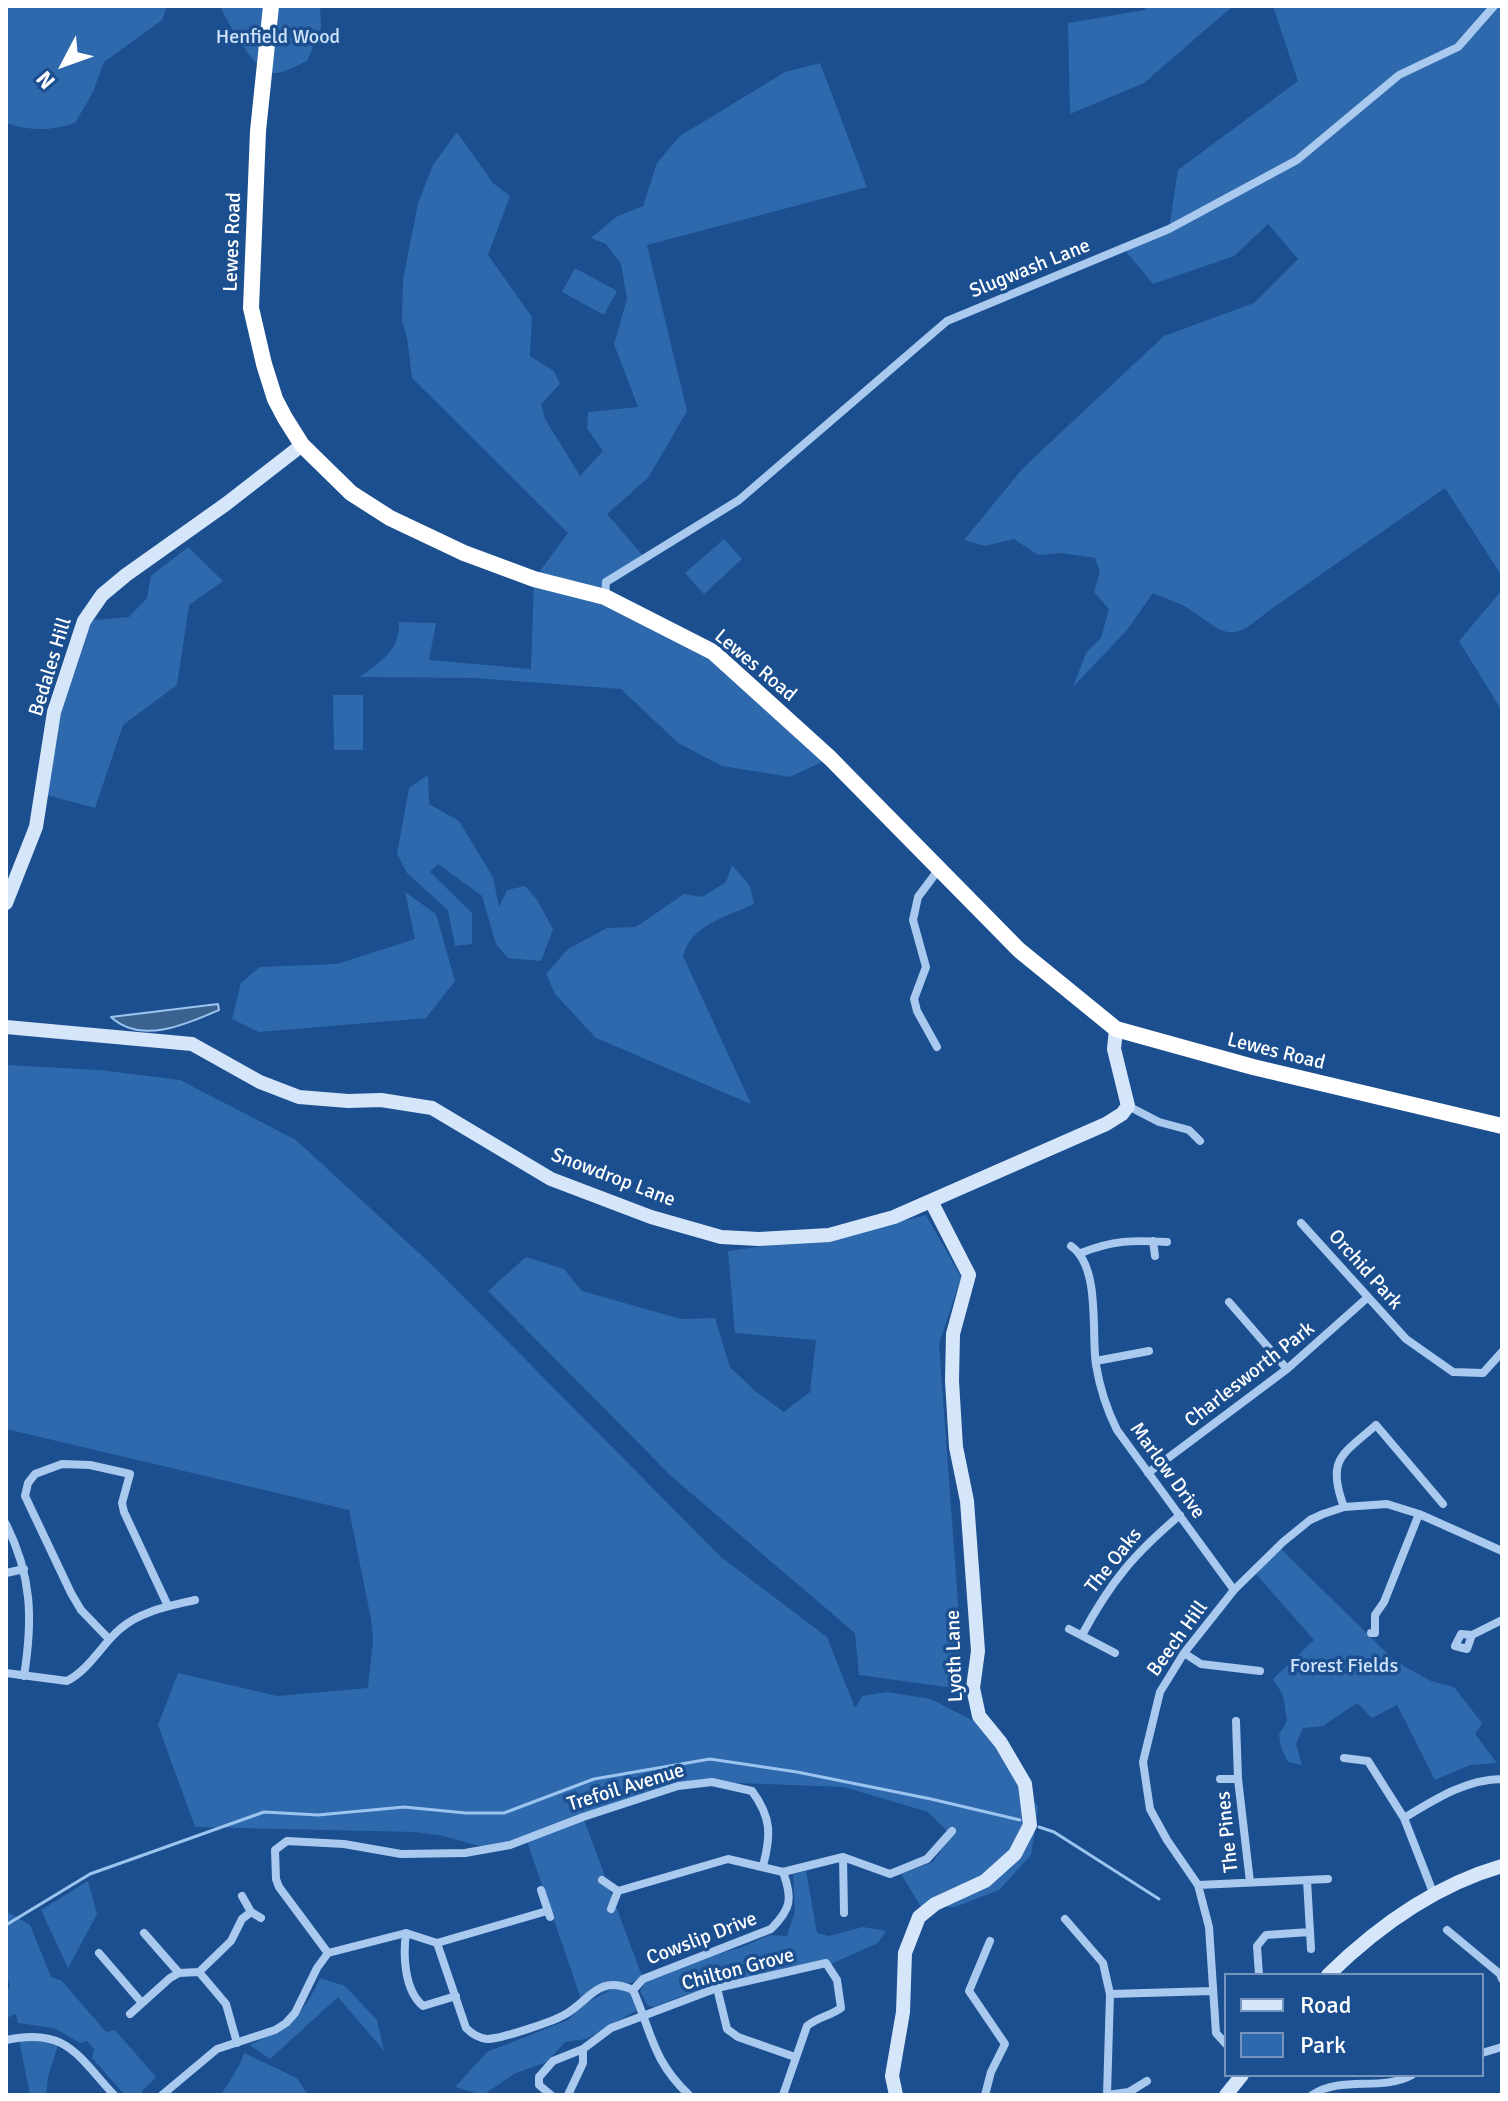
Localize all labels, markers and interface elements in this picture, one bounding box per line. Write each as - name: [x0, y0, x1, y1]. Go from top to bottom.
- north arrow: [24, 24, 104, 104]
- park label: Henfield Wood: [216, 26, 340, 50]
- text: N: [30, 65, 61, 95]
- street label: Lewes Road: [219, 192, 247, 292]
- street label: Slugwash Lane: [966, 234, 1094, 304]
- street label: Bedales Hill: [25, 615, 77, 719]
- street label: Lewes Road: [709, 625, 801, 707]
- street label: Lewes Road: [1225, 1028, 1327, 1076]
- street label: Snowdrop Lane: [548, 1143, 678, 1213]
- street label: Orchid Park: [1323, 1225, 1407, 1315]
- street label: Charlesworth Park: [1180, 1317, 1320, 1433]
- street label: Marlow Drive: [1124, 1418, 1210, 1524]
- street label: The Oaks: [1080, 1524, 1148, 1598]
- street label: Beech Hill: [1143, 1597, 1213, 1681]
- street label: Lyoth Lane: [941, 1609, 969, 1703]
- park label: Forest Fields: [1290, 1655, 1398, 1679]
- street label: Trefoil Avenue: [565, 1759, 687, 1817]
- street label: The Pines: [1212, 1790, 1244, 1874]
- street label: Cowslip Drive: [643, 1907, 761, 1971]
- street label: Chilton Grove: [679, 1943, 797, 1997]
- legend: [1224, 1973, 1484, 2077]
- text: Road: [1300, 1990, 1351, 2020]
- text: Park: [1300, 2030, 1346, 2060]

